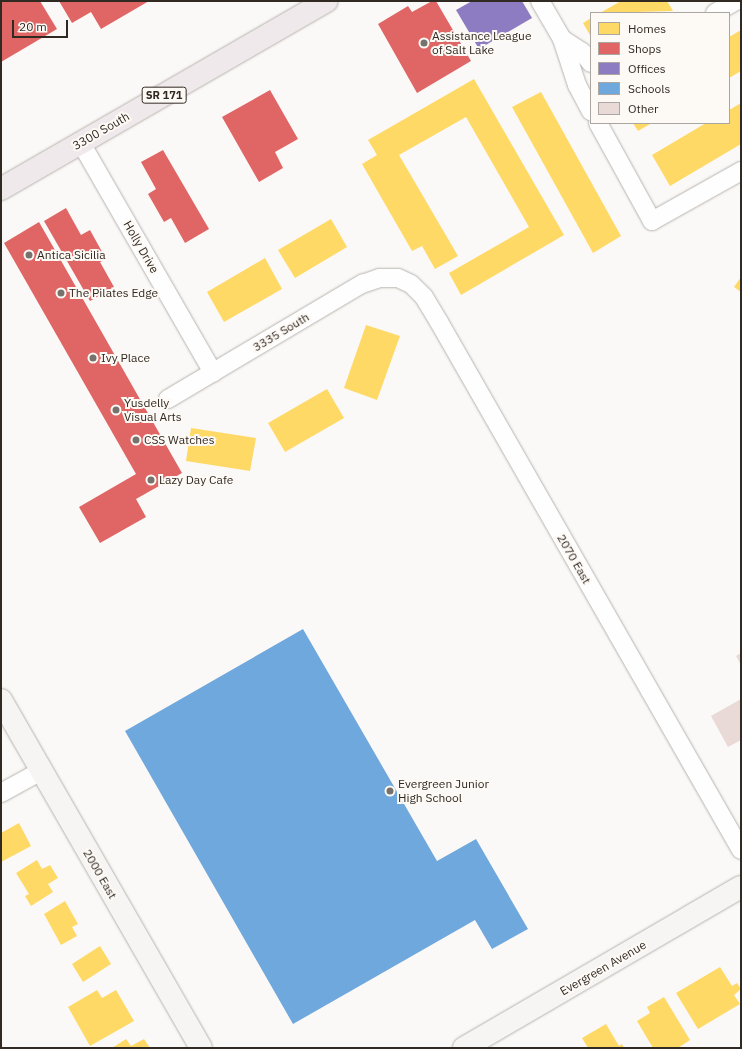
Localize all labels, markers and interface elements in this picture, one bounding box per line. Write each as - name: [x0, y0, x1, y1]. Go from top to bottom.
- scale bar: [14, 12, 70, 38]
- legend: [590, 12, 730, 124]
- text: 20 m: [19, 19, 47, 34]
- text: Homes: [628, 21, 666, 36]
- place label: Assistance League of Salt Lake: [432, 29, 531, 57]
- marker: Assistance League of Salt Lake: [419, 38, 429, 48]
- text: Shops: [628, 41, 661, 56]
- text: Offices: [628, 61, 666, 76]
- text: Schools: [628, 81, 670, 96]
- road number: SR 171: [141, 86, 187, 104]
- text: Other: [628, 101, 659, 116]
- street label: 3300 South: [70, 109, 132, 153]
- street label: Holly Drive: [120, 218, 162, 276]
- place label: Antica Sicilia: [37, 248, 106, 262]
- marker: Antica Sicilia: [24, 250, 34, 260]
- place label: The Pilates Edge: [69, 286, 158, 300]
- marker: The Pilates Edge: [56, 288, 66, 298]
- street label: 3335 South: [250, 310, 312, 354]
- place label: Ivy Place: [101, 351, 150, 365]
- marker: Ivy Place: [88, 353, 98, 363]
- place label: Yusdelly Visual Arts: [124, 396, 182, 424]
- marker: Yusdelly Visual Arts: [111, 405, 121, 415]
- place label: CSS Watches: [144, 433, 215, 447]
- marker: CSS Watches: [131, 435, 141, 445]
- place label: Lazy Day Cafe: [159, 473, 233, 487]
- marker: Lazy Day Cafe: [146, 475, 156, 485]
- street label: 2070 East: [554, 532, 594, 586]
- place label: Evergreen Junior High School: [398, 777, 489, 805]
- marker: Evergreen Junior High School: [385, 786, 395, 796]
- street label: 2000 East: [80, 847, 120, 901]
- street label: Evergreen Avenue: [557, 937, 649, 999]

